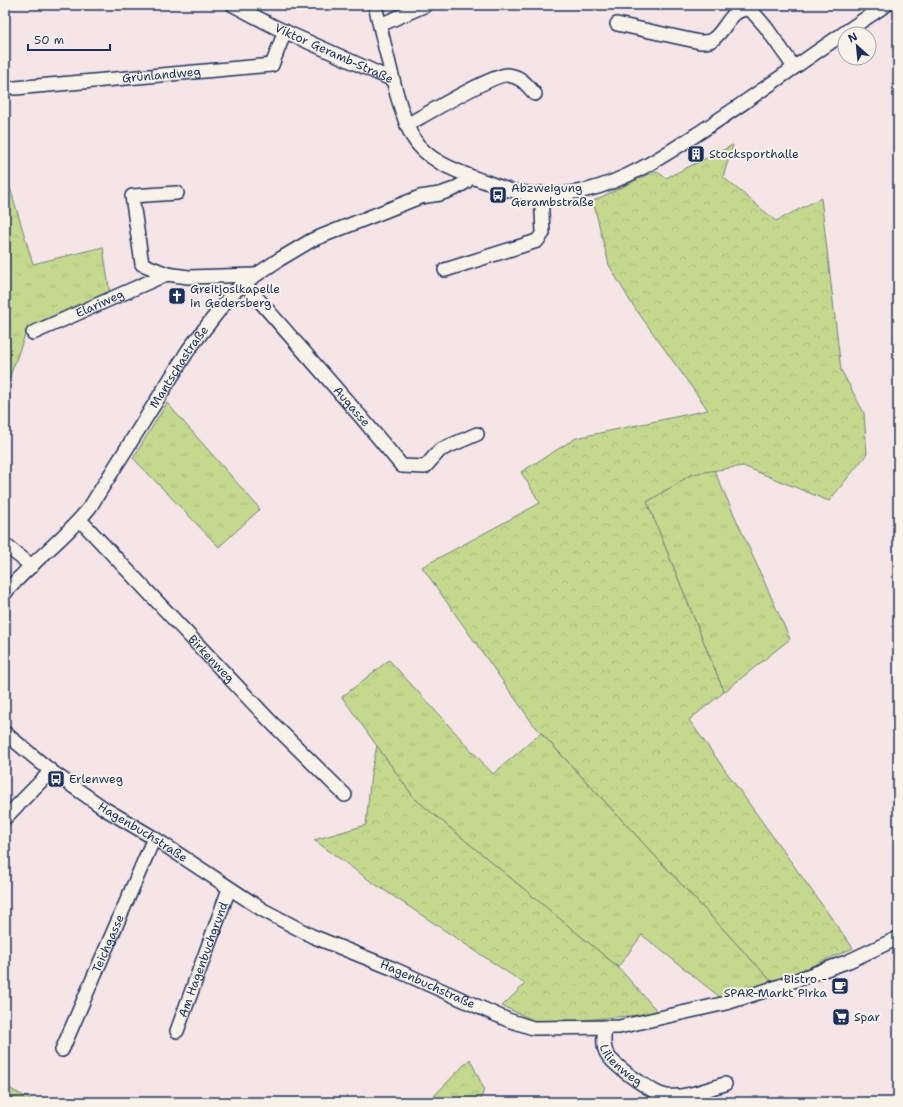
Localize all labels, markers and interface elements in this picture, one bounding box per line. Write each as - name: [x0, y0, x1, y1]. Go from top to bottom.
- street label: Viktor Geramb-Straße: [272, 20, 396, 87]
- scale bar: [28, 26, 110, 52]
- north arrow: [837, 26, 877, 66]
- text: N: [845, 29, 860, 46]
- text: 50 m: [34, 32, 64, 48]
- street label: Grünlandweg: [121, 63, 201, 86]
- building icon: Stocksporthalle: [686, 144, 706, 164]
- place label: Stocksporthalle: [709, 146, 799, 162]
- place label: Abzweigung Gerambstraße: [511, 180, 594, 210]
- bus stop icon: Abzweigung Gerambstraße: [488, 185, 508, 205]
- place label: Greitjoslkapelle in Gedersberg: [190, 281, 280, 311]
- street label: Elariweg: [73, 286, 126, 321]
- church icon: Greitjoslkapelle in Gedersberg: [167, 286, 187, 306]
- street label: Mantschastraße: [146, 322, 212, 411]
- street label: Augasse: [330, 383, 374, 430]
- street label: Birkenweg: [185, 631, 238, 686]
- bus stop icon: Erlenweg: [46, 769, 66, 789]
- place label: Erlenweg: [69, 771, 123, 787]
- street label: Hagenbuchstraße: [95, 799, 191, 866]
- street label: Am Hagenbuchgrund: [175, 899, 232, 1020]
- street label: Teichgasse: [89, 912, 128, 975]
- street label: Hagenbuchstraße: [378, 956, 478, 1012]
- place label: Bistro - SPAR-Markt Pirka: [724, 971, 828, 1001]
- cafe icon: Bistro - SPAR-Markt Pirka: [830, 976, 850, 996]
- supermarket icon: Spar: [831, 1007, 851, 1027]
- place label: Spar: [854, 1009, 880, 1025]
- street label: Lilienweg: [596, 1043, 645, 1090]

